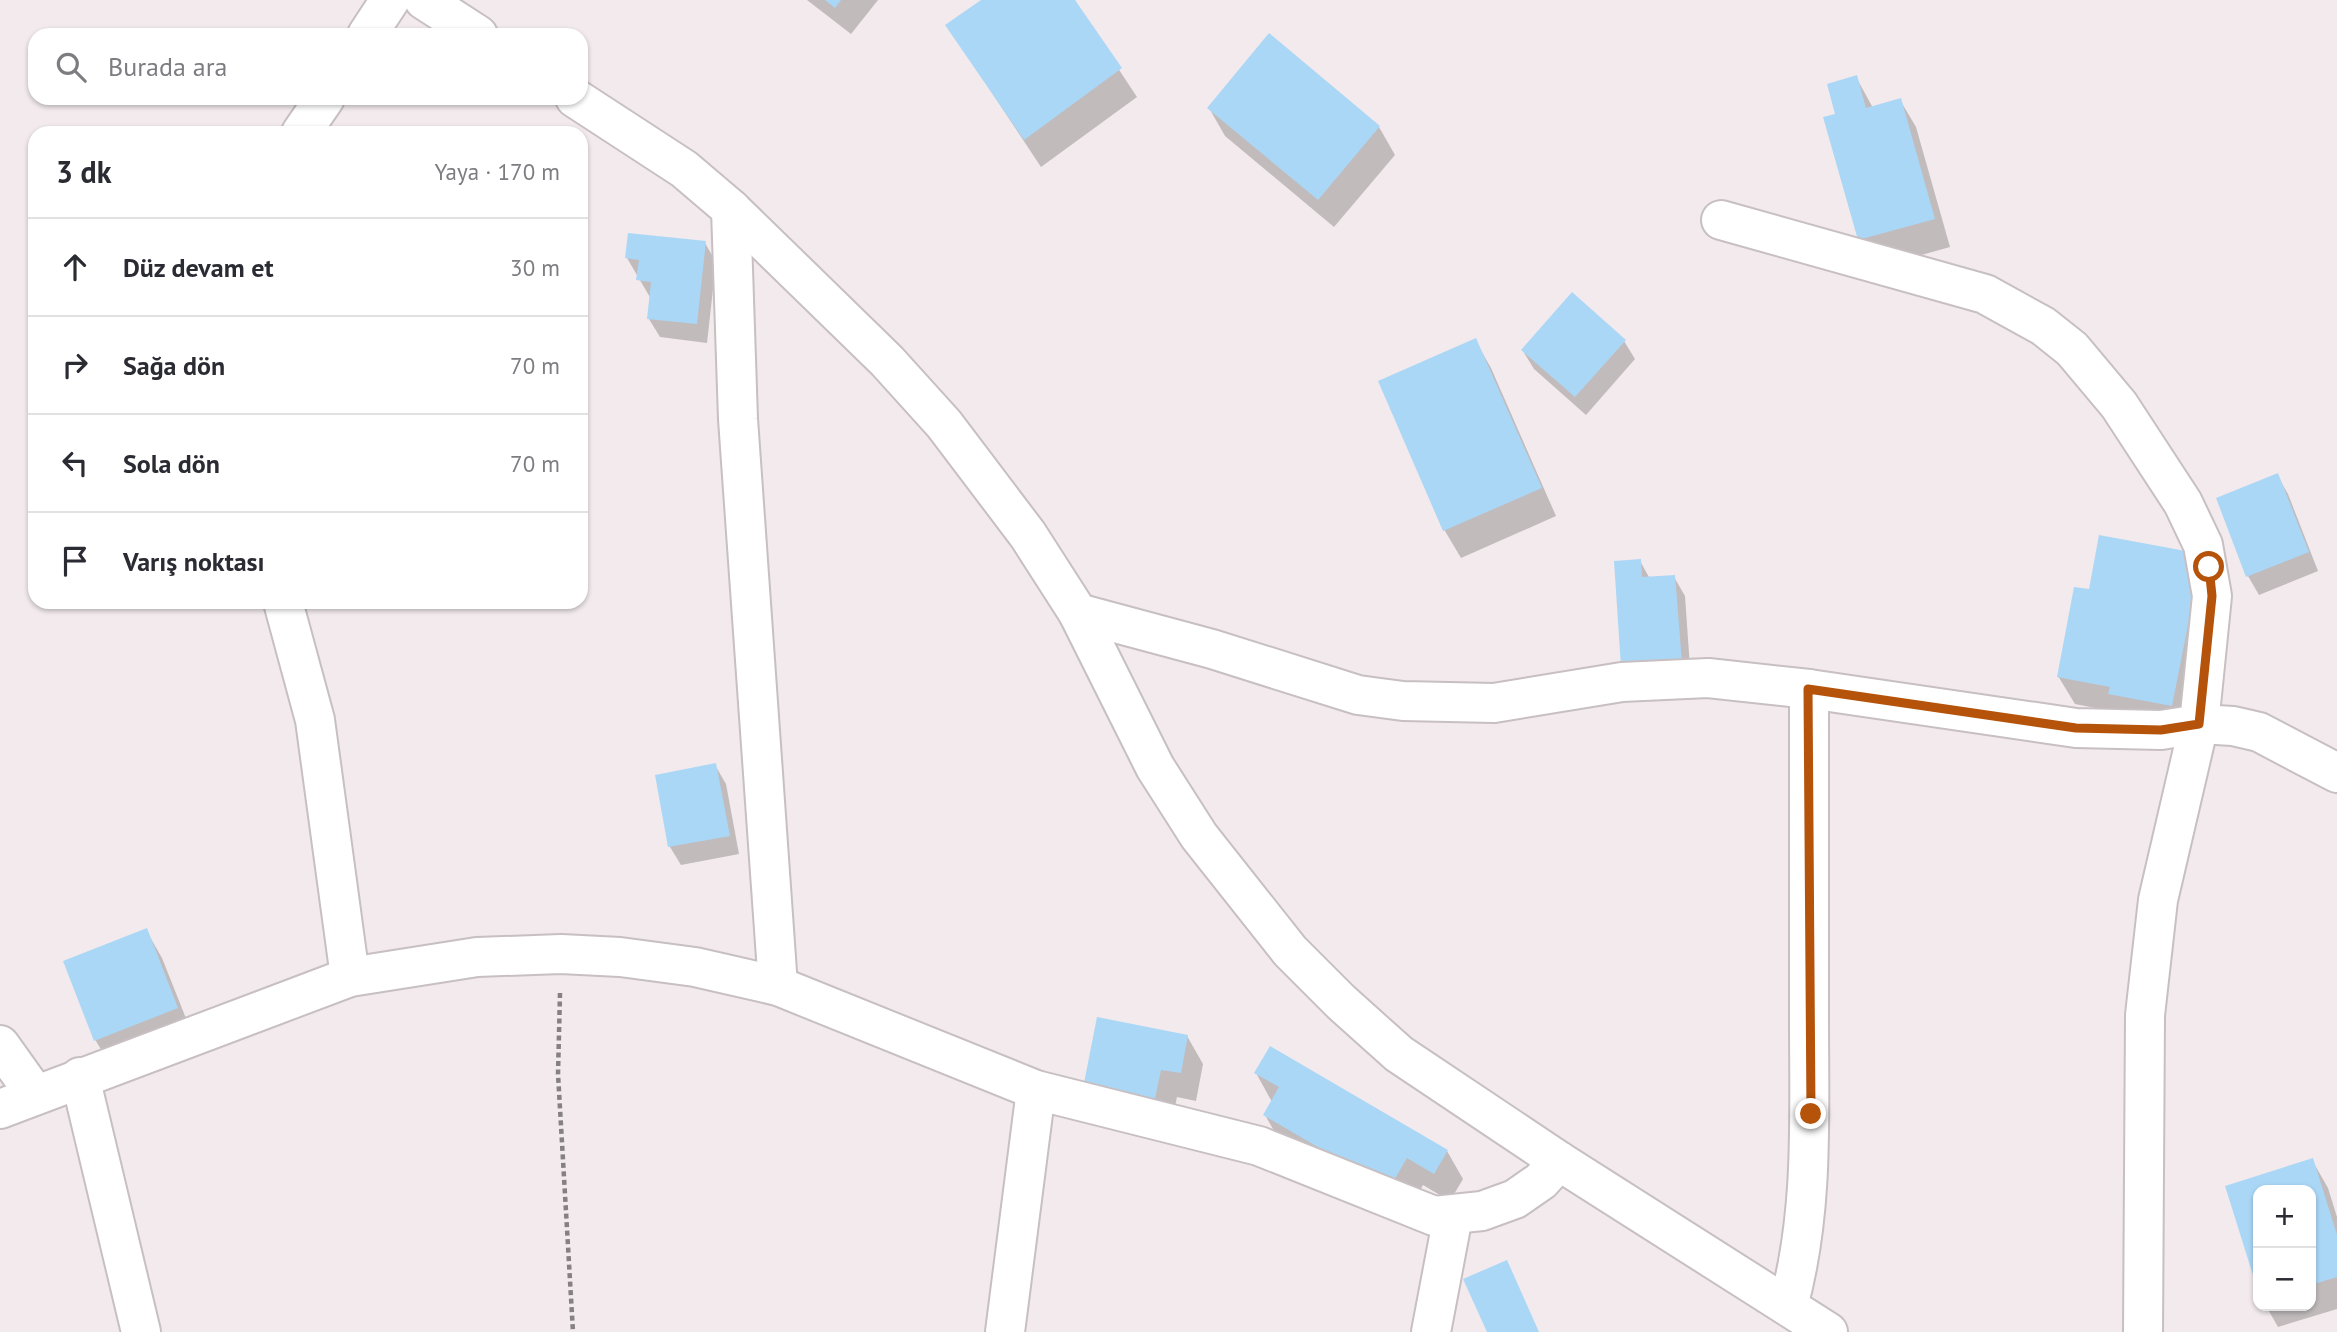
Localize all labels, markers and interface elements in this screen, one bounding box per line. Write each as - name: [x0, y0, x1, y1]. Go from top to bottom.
- search box: [28, 28, 588, 105]
- icon: search: [52, 48, 90, 86]
- text: Burada ara: [108, 50, 227, 83]
- text: 3 dk: [56, 152, 112, 191]
- text: Yaya · 170 m: [434, 157, 560, 186]
- icon: ahead: [56, 248, 94, 286]
- text: Düz devam et: [123, 251, 273, 284]
- text: 30 m: [510, 253, 560, 282]
- icon: right: [56, 346, 94, 384]
- text: Sağa dön: [123, 349, 225, 382]
- text: 70 m: [510, 351, 560, 380]
- icon: left: [56, 444, 94, 482]
- text: Sola dön: [123, 447, 220, 480]
- text: 70 m: [510, 449, 560, 478]
- icon: arrive: [56, 542, 94, 580]
- text: Varış noktası: [123, 545, 265, 578]
- route start: [2193, 551, 2224, 582]
- route end: [1795, 1098, 1826, 1129]
- map controls: [2253, 1185, 2316, 1311]
- button: +: [2253, 1185, 2316, 1248]
- button: −: [2253, 1248, 2316, 1311]

